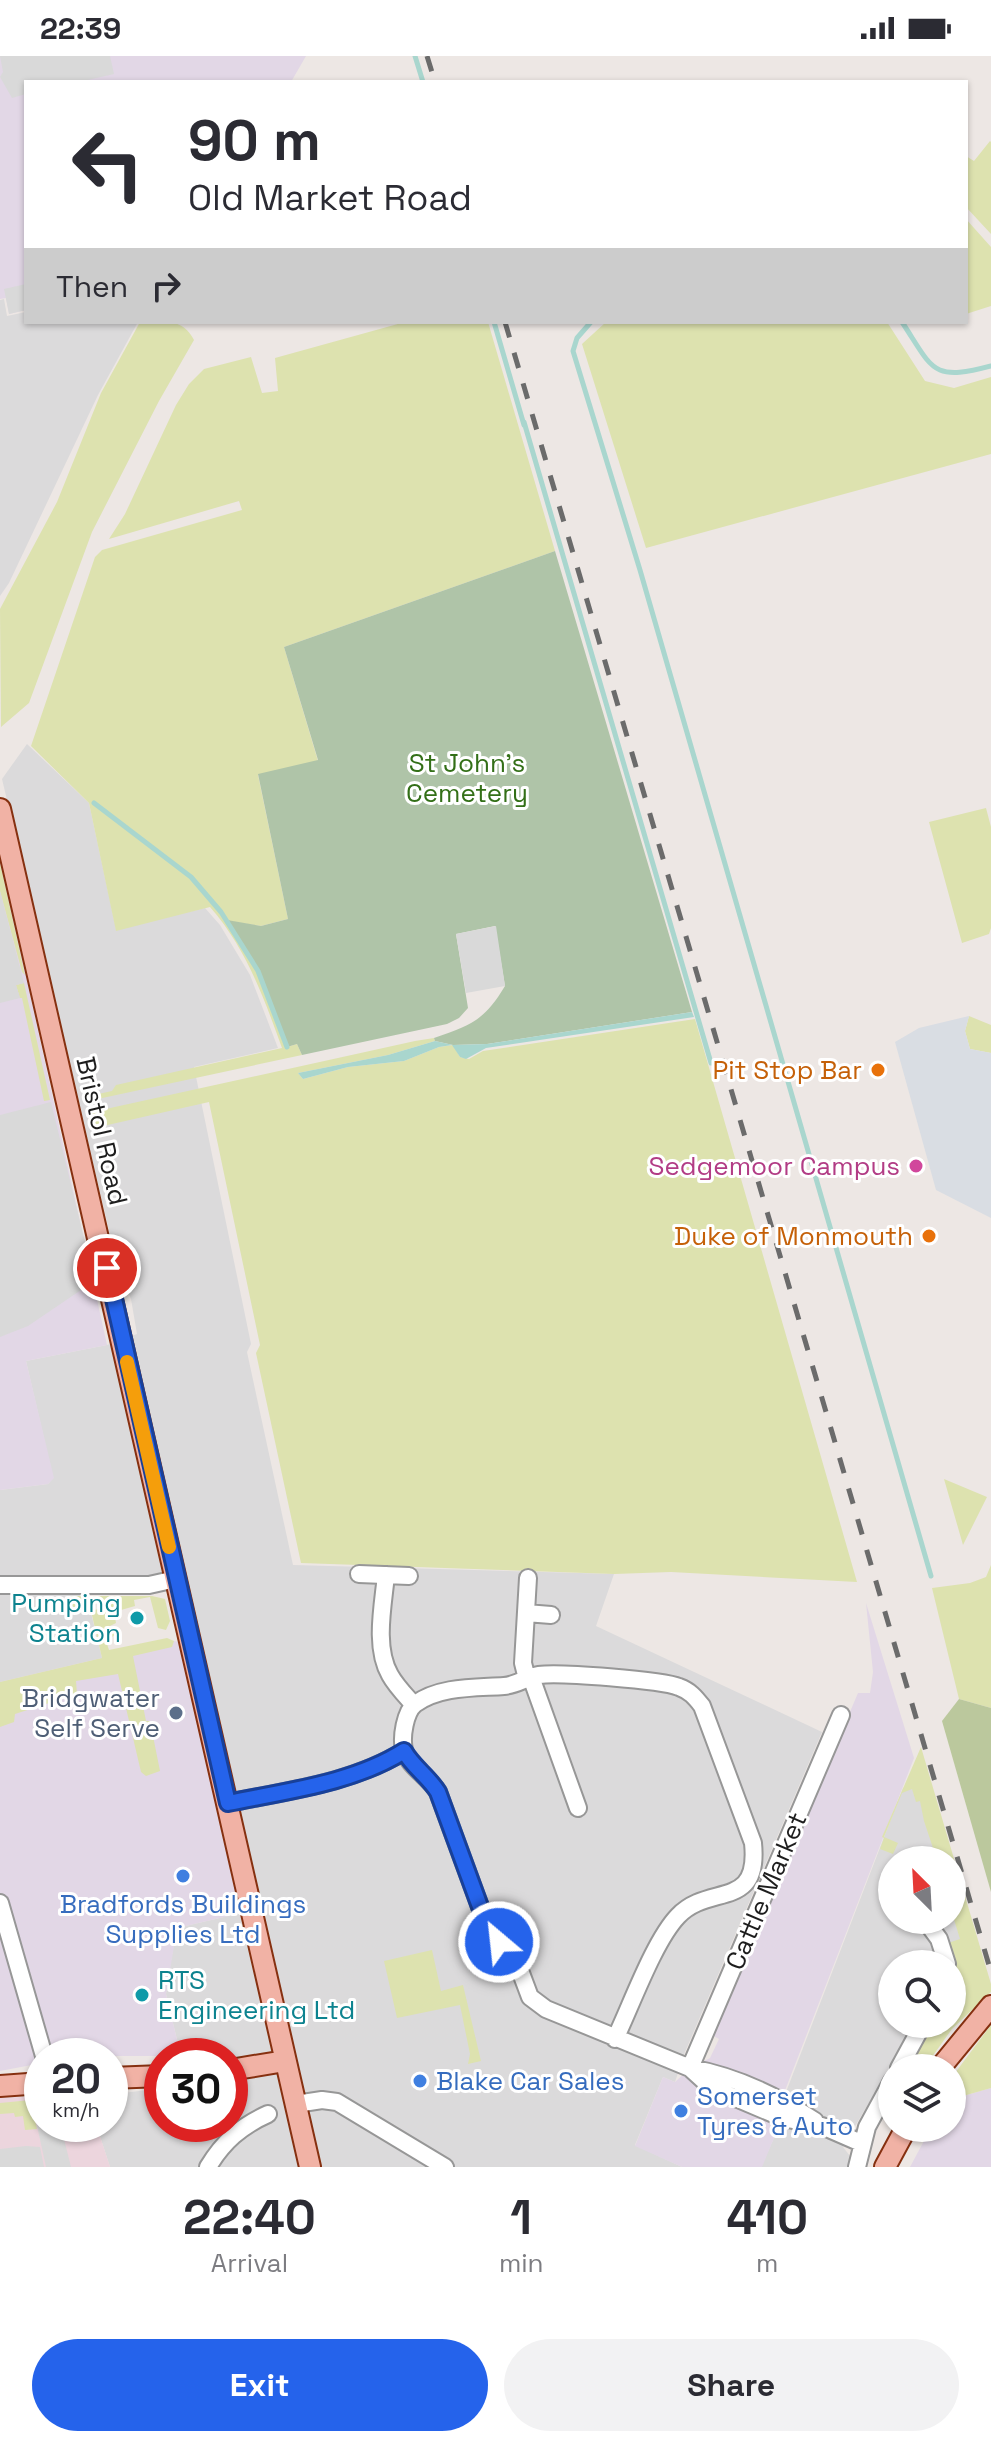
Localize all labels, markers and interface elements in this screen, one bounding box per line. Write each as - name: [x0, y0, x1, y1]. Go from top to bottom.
- text: 22:39: [40, 9, 121, 48]
- text: 90 m: [188, 105, 321, 176]
- icon: left: [56, 112, 160, 216]
- text: Old Market Road: [188, 175, 472, 221]
- icon: right: [144, 264, 188, 308]
- text: Then: [56, 267, 128, 306]
- park label: St John's Cemetery: [406, 746, 528, 810]
- place label: Pit Stop Bar: [713, 1053, 862, 1087]
- street label: Bristol Road: [68, 1054, 136, 1208]
- marker: Pit Stop Bar: [869, 1061, 887, 1079]
- place label: Sedgemoor Campus: [649, 1149, 900, 1183]
- marker: Sedgemoor Campus: [907, 1157, 925, 1175]
- place label: Duke of Monmouth: [674, 1219, 913, 1253]
- marker: Duke of Monmouth: [920, 1227, 938, 1245]
- pin: [73, 1234, 141, 1302]
- icon: arrive: [85, 1246, 129, 1290]
- place label: Pumping Station: [11, 1586, 121, 1650]
- marker: Pumping Station: [128, 1609, 146, 1627]
- place label: Bridgwater Self Serve: [22, 1681, 160, 1745]
- marker: Bridgwater Self Serve: [167, 1704, 185, 1722]
- street label: Cattle Market: [718, 1807, 814, 1975]
- north arrow: [878, 1846, 966, 1934]
- map controls: [878, 1846, 966, 2142]
- marker: Bradfords Buildings Supplies Ltd: [174, 1867, 192, 1885]
- place label: Bradfords Buildings Supplies Ltd: [60, 1887, 306, 1951]
- position arrow: [457, 1900, 541, 1984]
- button: search: [878, 1950, 966, 2038]
- place label: RTS Engineering Ltd: [158, 1963, 355, 2027]
- marker: RTS Engineering Ltd: [133, 1986, 151, 2004]
- speed limit sign: 30: [144, 2038, 248, 2142]
- text: 20: [51, 2054, 101, 2105]
- button: layers: [878, 2054, 966, 2142]
- place label: Blake Car Sales: [436, 2064, 624, 2098]
- marker: Blake Car Sales: [411, 2072, 429, 2090]
- place label: Somerset Tyres & Auto: [697, 2079, 853, 2143]
- text: km/h: [52, 2097, 100, 2123]
- marker: Somerset Tyres & Auto: [672, 2102, 690, 2120]
- text: 22:40: [183, 2187, 316, 2248]
- text: 1: [510, 2187, 532, 2248]
- text: 410: [727, 2187, 808, 2248]
- text: Arrival: [211, 2246, 288, 2280]
- text: min: [499, 2246, 544, 2280]
- text: m: [756, 2246, 778, 2280]
- button: Exit: [32, 2339, 488, 2431]
- button: Share: [504, 2339, 959, 2431]

